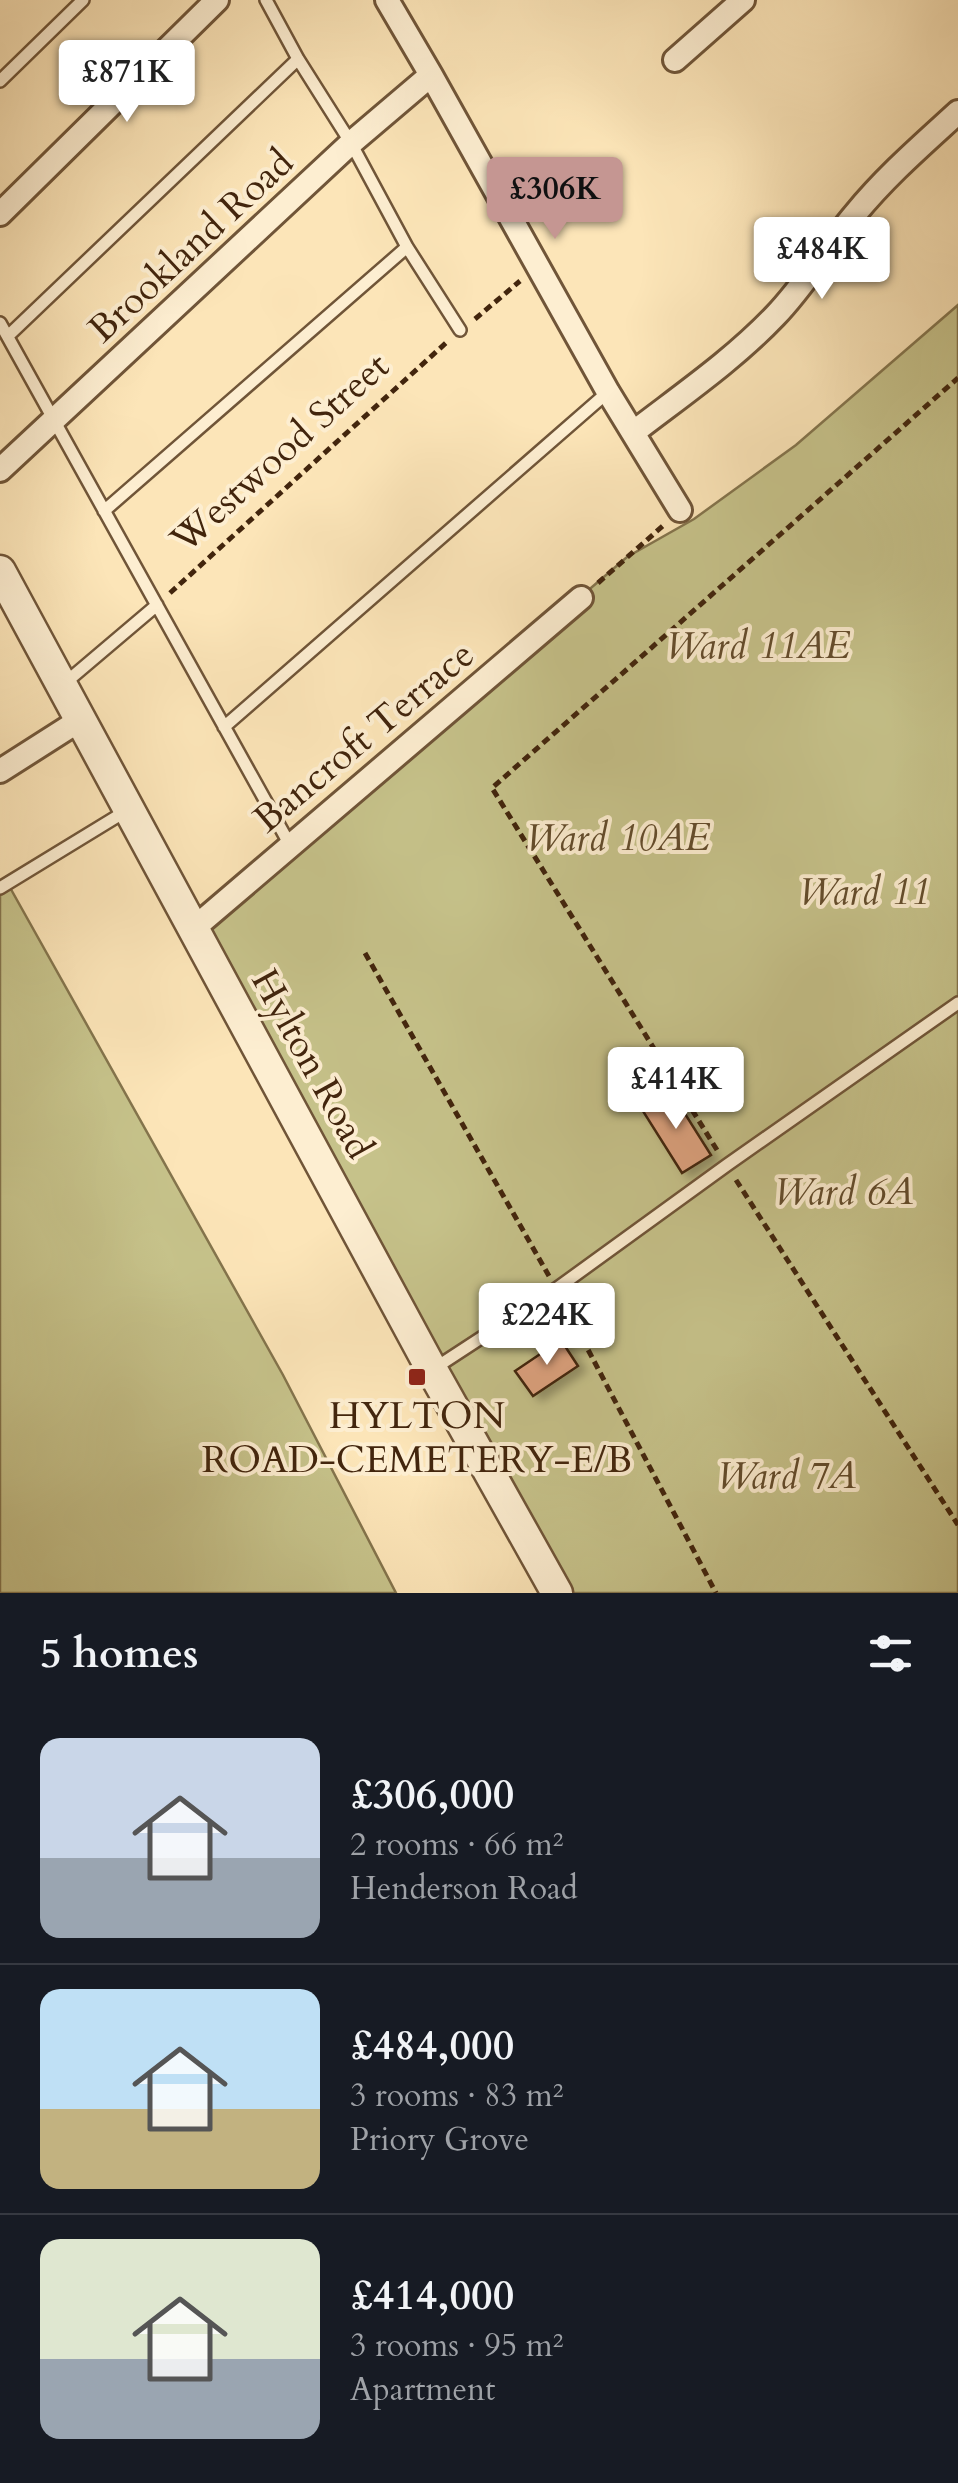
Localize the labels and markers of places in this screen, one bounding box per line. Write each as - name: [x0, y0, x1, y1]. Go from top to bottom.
- pin: £871K: [57, 40, 197, 125]
- pin: £306K: [485, 157, 625, 242]
- pin: £484K: [752, 217, 892, 302]
- pin: £414K: [606, 1047, 746, 1132]
- pin: £224K: [477, 1283, 617, 1368]
- marker: HYLTON ROAD-CEMETERY-E/B: [406, 1366, 428, 1388]
- place label: HYLTON ROAD-CEMETERY-E/B: [202, 1390, 632, 1486]

